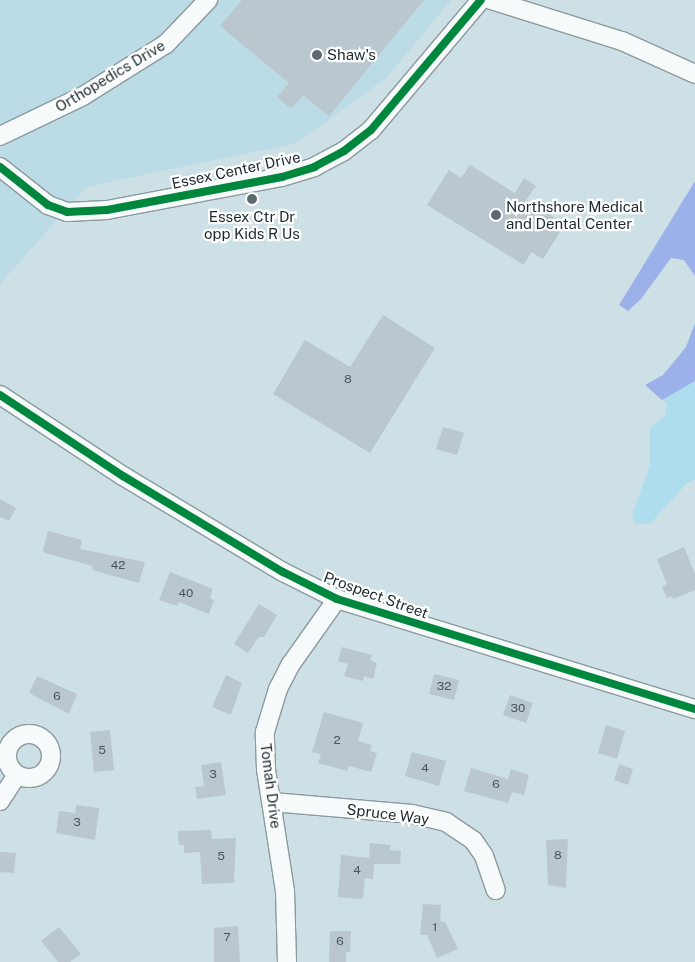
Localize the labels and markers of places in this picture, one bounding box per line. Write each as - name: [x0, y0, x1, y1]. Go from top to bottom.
- place label: Shaw's: [327, 46, 376, 64]
- marker: Shaw's: [311, 49, 323, 61]
- marker: Essex Ctr Dr opp Kids R Us: [246, 193, 258, 205]
- place label: Northshore Medical and Dental Center: [506, 197, 644, 232]
- place label: Essex Ctr Dr opp Kids R Us: [204, 207, 300, 242]
- marker: Northshore Medical and Dental Center: [490, 209, 502, 221]

